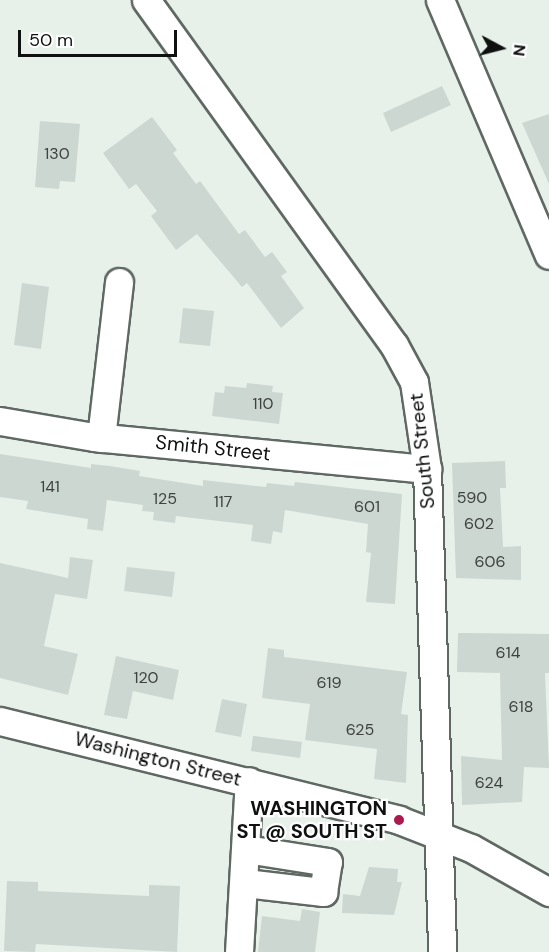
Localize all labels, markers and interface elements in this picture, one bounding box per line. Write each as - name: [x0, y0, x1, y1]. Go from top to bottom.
- scale bar: [21, 18, 180, 56]
- north arrow: [471, 18, 531, 78]
- text: 50 m: [29, 28, 73, 52]
- text: N: [508, 43, 530, 57]
- house number: 130: [44, 144, 70, 164]
- street label: South Street: [404, 392, 440, 510]
- house number: 110: [253, 394, 273, 414]
- street label: Smith Street: [154, 430, 272, 466]
- house number: 141: [40, 477, 60, 497]
- house number: 590: [457, 488, 487, 508]
- house number: 125: [153, 489, 177, 509]
- house number: 117: [214, 492, 232, 512]
- house number: 601: [354, 497, 380, 517]
- house number: 602: [464, 514, 494, 534]
- house number: 606: [474, 552, 506, 572]
- house number: 614: [496, 643, 520, 663]
- house number: 120: [134, 668, 158, 688]
- house number: 619: [316, 673, 342, 693]
- house number: 618: [509, 697, 533, 717]
- house number: 625: [346, 720, 374, 740]
- street label: Washington Street: [72, 727, 244, 791]
- house number: 624: [475, 773, 503, 793]
- place label: WASHINGTON ST @ SOUTH ST: [237, 796, 387, 843]
- marker: WASHINGTON ST @ SOUTH ST: [392, 813, 406, 827]

